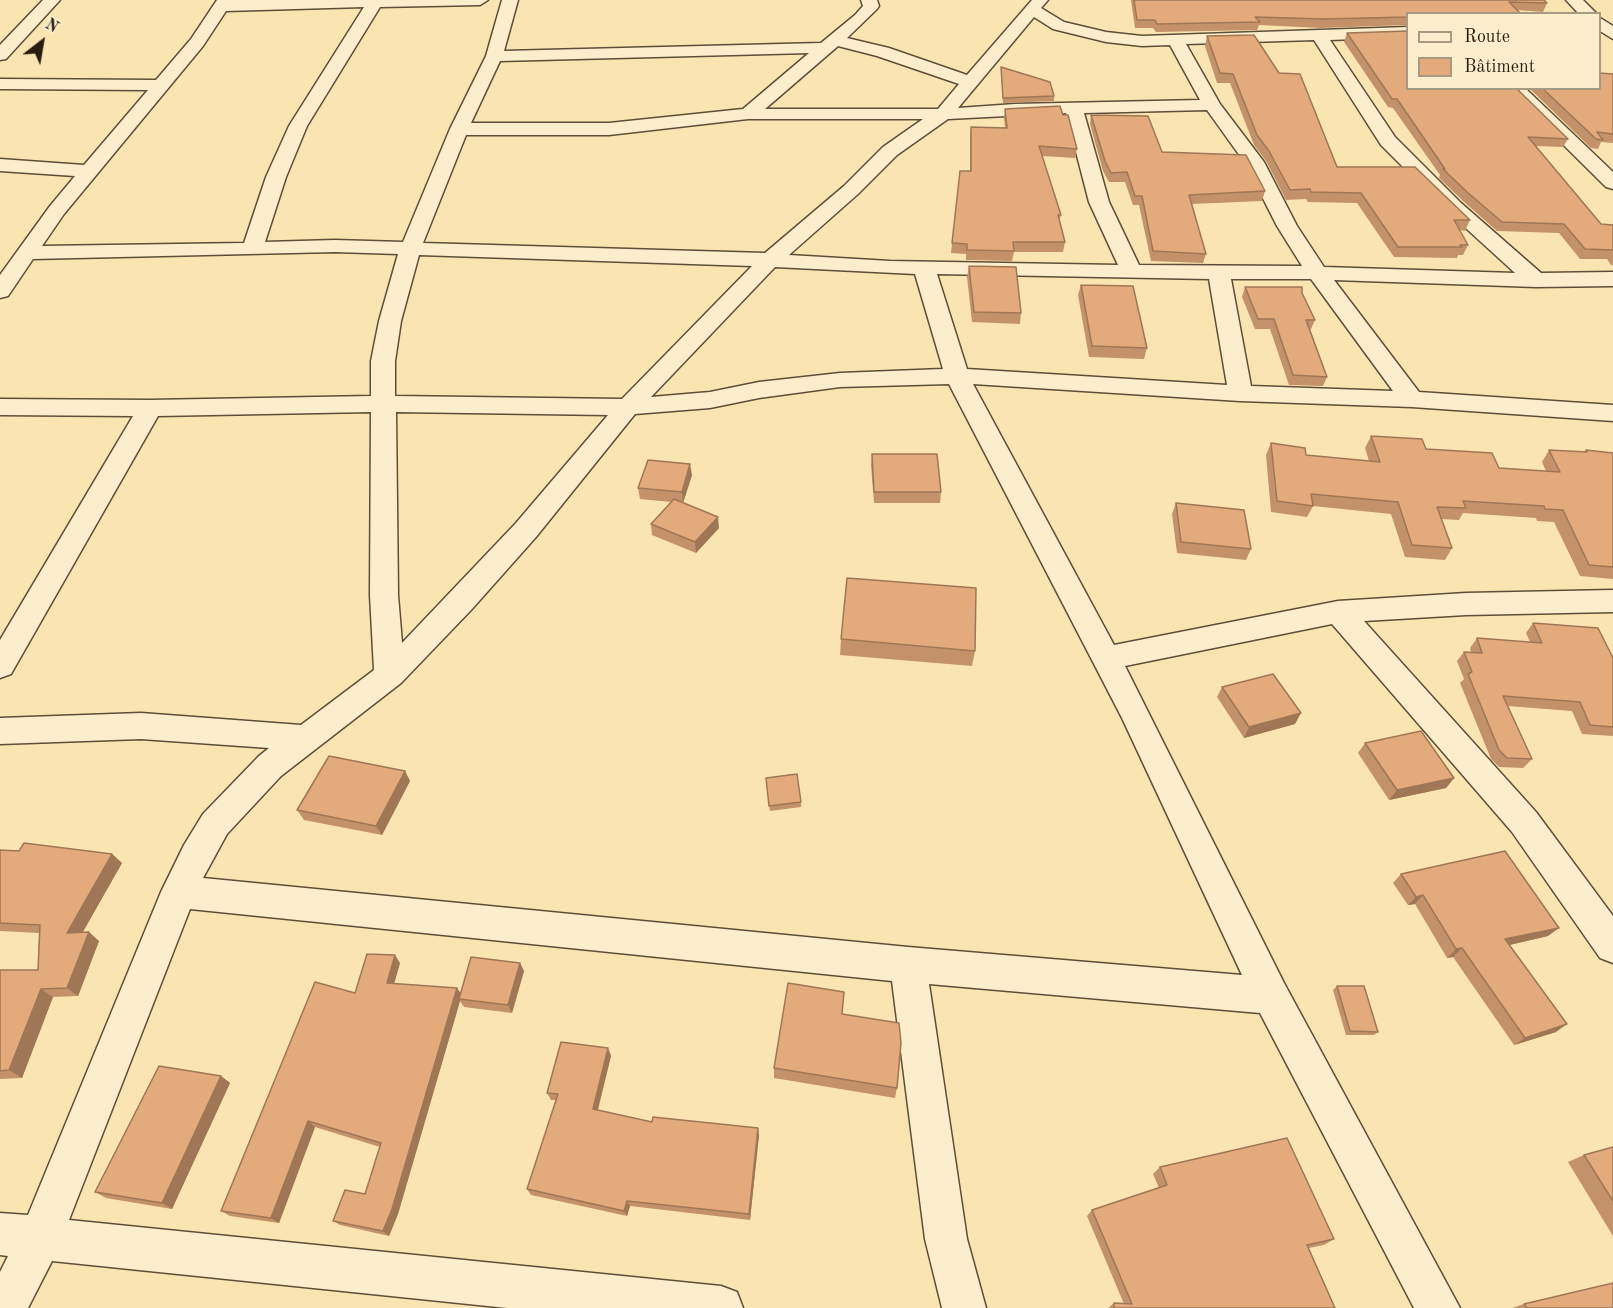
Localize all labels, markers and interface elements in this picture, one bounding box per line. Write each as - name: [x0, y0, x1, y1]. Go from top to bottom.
- north arrow: [12, 12, 72, 72]
- legend: [1406, 12, 1601, 90]
- text: N: [42, 17, 61, 37]
- text: Route: [1464, 28, 1510, 46]
- text: Bâtiment: [1464, 58, 1535, 76]

